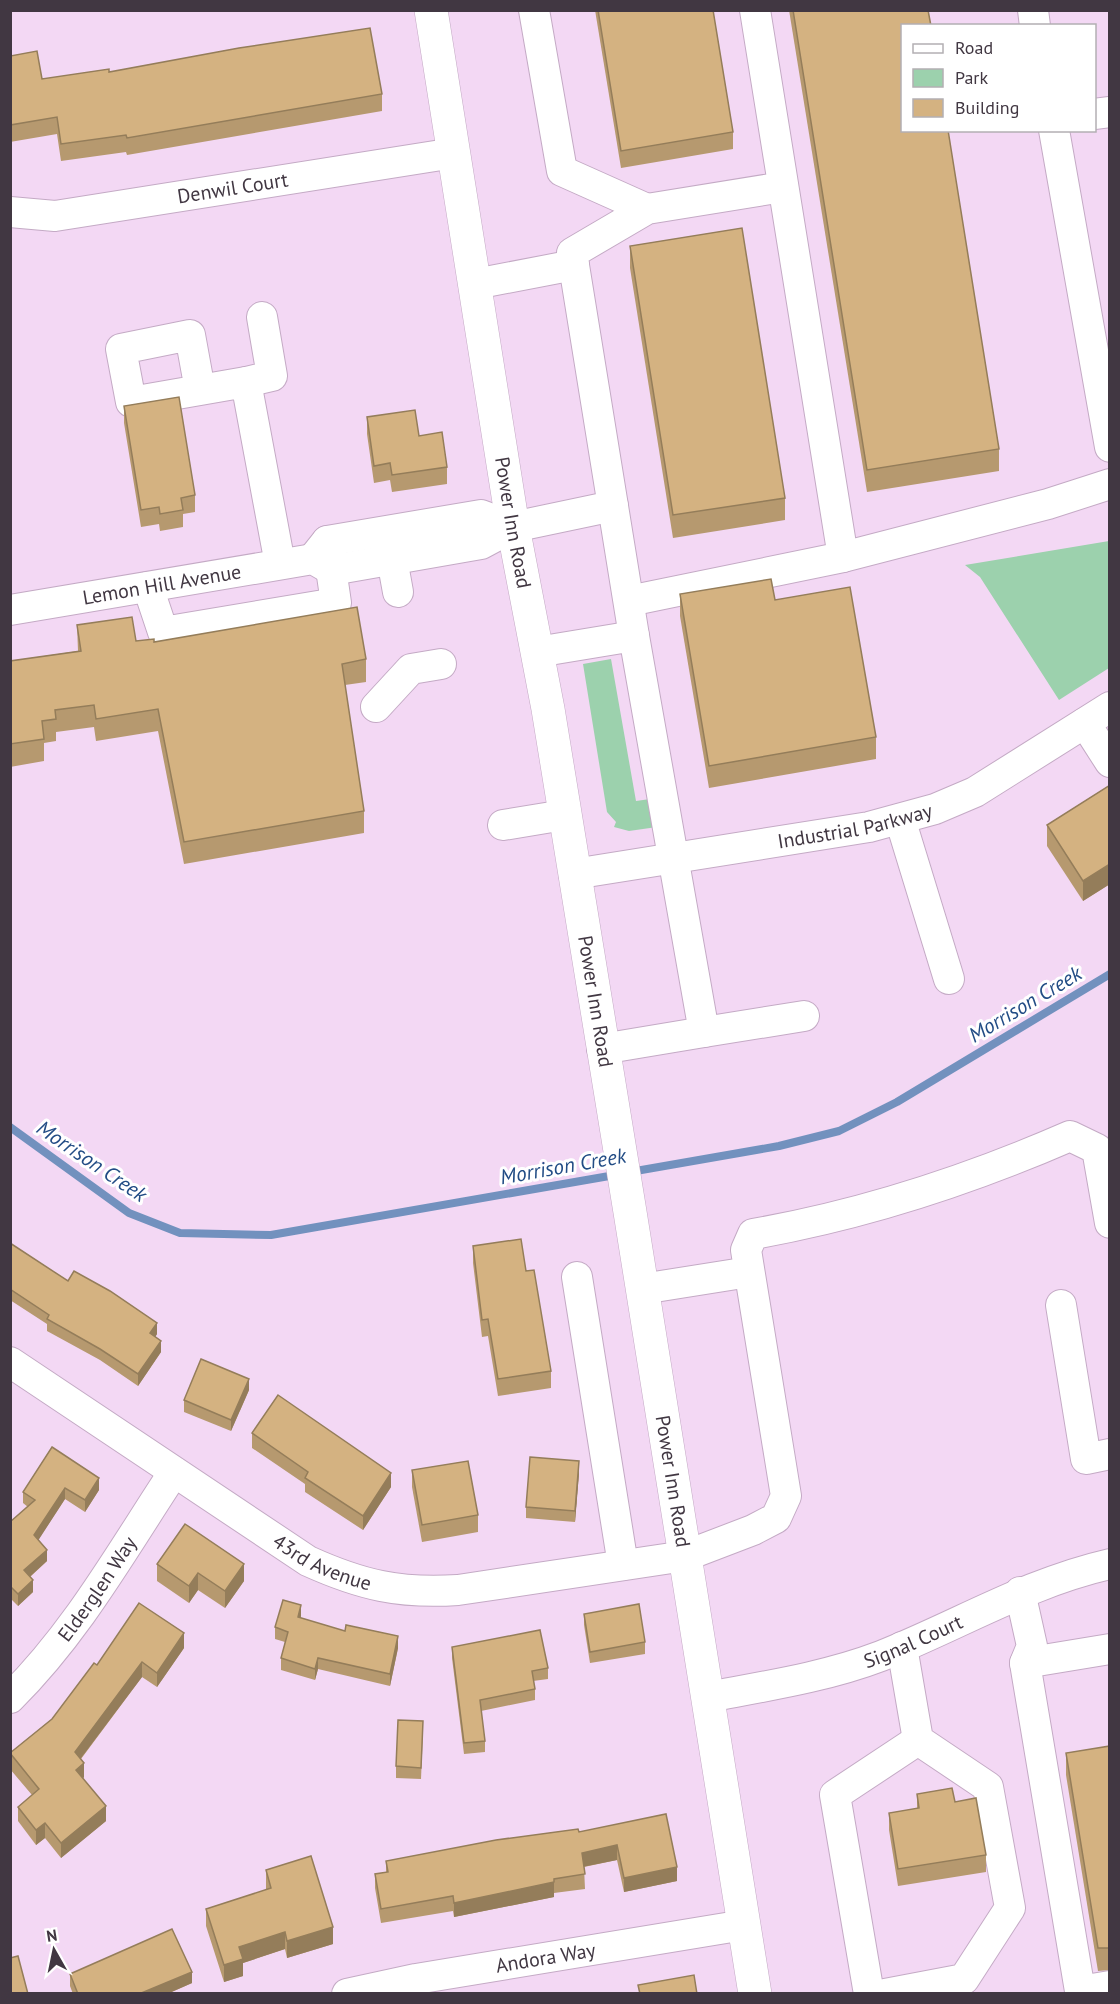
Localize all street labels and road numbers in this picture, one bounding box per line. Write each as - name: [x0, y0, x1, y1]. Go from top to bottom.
- street label: Denwil Court: [175, 166, 290, 210]
- street label: Power Inn Road: [489, 455, 538, 590]
- street label: Lemon Hill Avenue: [81, 558, 243, 611]
- street label: Industrial Parkway: [776, 797, 936, 854]
- street label: Power Inn Road: [572, 934, 619, 1069]
- street label: Power Inn Road: [650, 1413, 696, 1549]
- street label: 43rd Avenue: [268, 1528, 374, 1596]
- street label: Elderglen Way: [52, 1531, 143, 1647]
- street label: Signal Court: [860, 1609, 967, 1674]
- street label: Andora Way: [494, 1937, 598, 1979]

